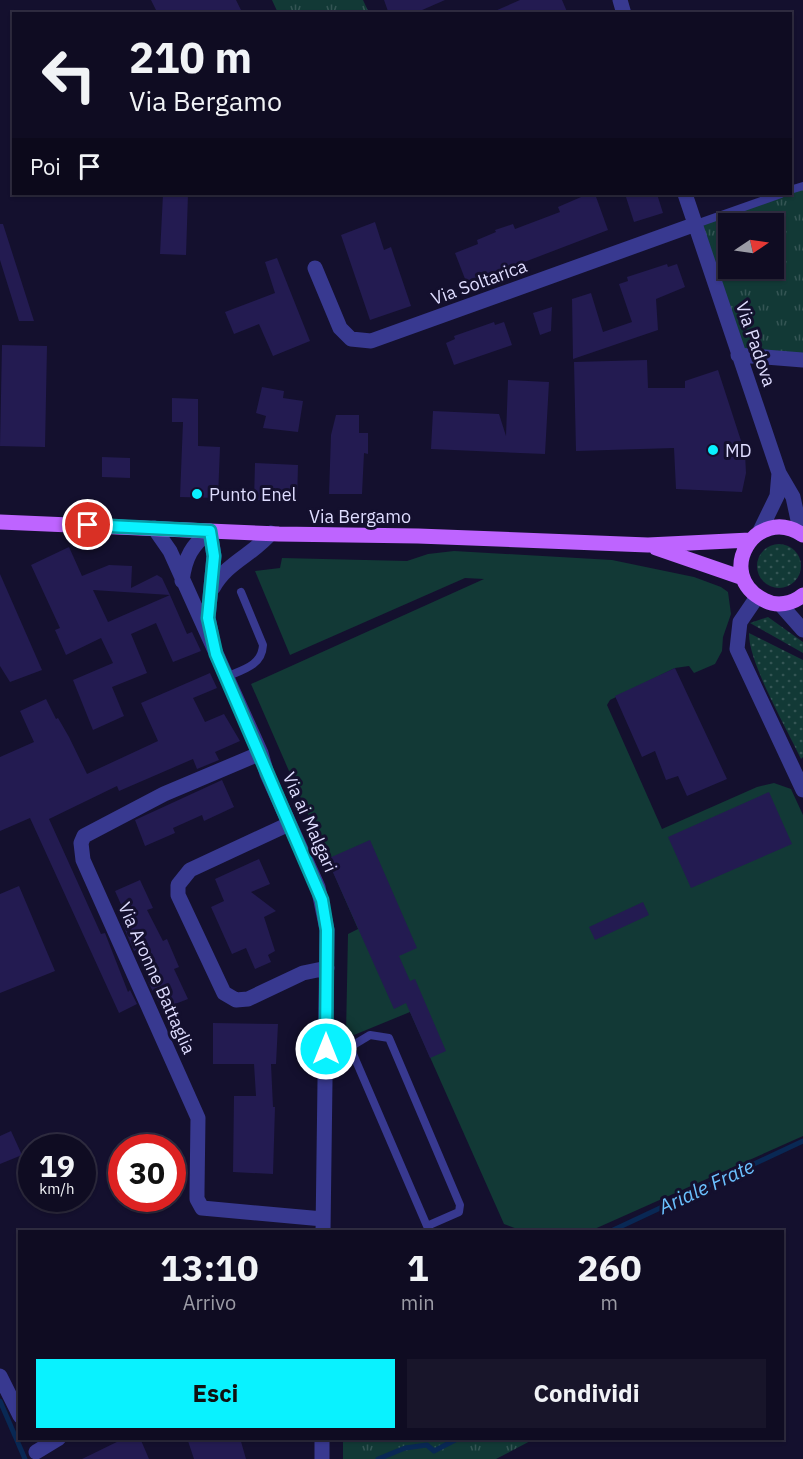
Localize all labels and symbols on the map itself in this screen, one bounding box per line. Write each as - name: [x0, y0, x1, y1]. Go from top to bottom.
- north arrow: [718, 213, 784, 279]
- street label: Via Soltarica: [428, 254, 530, 310]
- street label: Via Padova: [731, 298, 781, 390]
- place label: MD: [725, 439, 752, 462]
- marker: MD: [706, 443, 720, 457]
- place label: Punto Enel: [209, 483, 297, 506]
- marker: Punto Enel: [190, 487, 204, 501]
- pin: [62, 499, 113, 550]
- street label: Via Bergamo: [309, 505, 411, 528]
- street label: Via ai Malgari: [278, 768, 342, 876]
- street label: Via Aronne Battaglia: [113, 898, 201, 1058]
- position arrow: [294, 1017, 358, 1081]
- speed limit sign: 30: [108, 1134, 186, 1212]
- water label: Ariale Frate: [653, 1152, 758, 1220]

